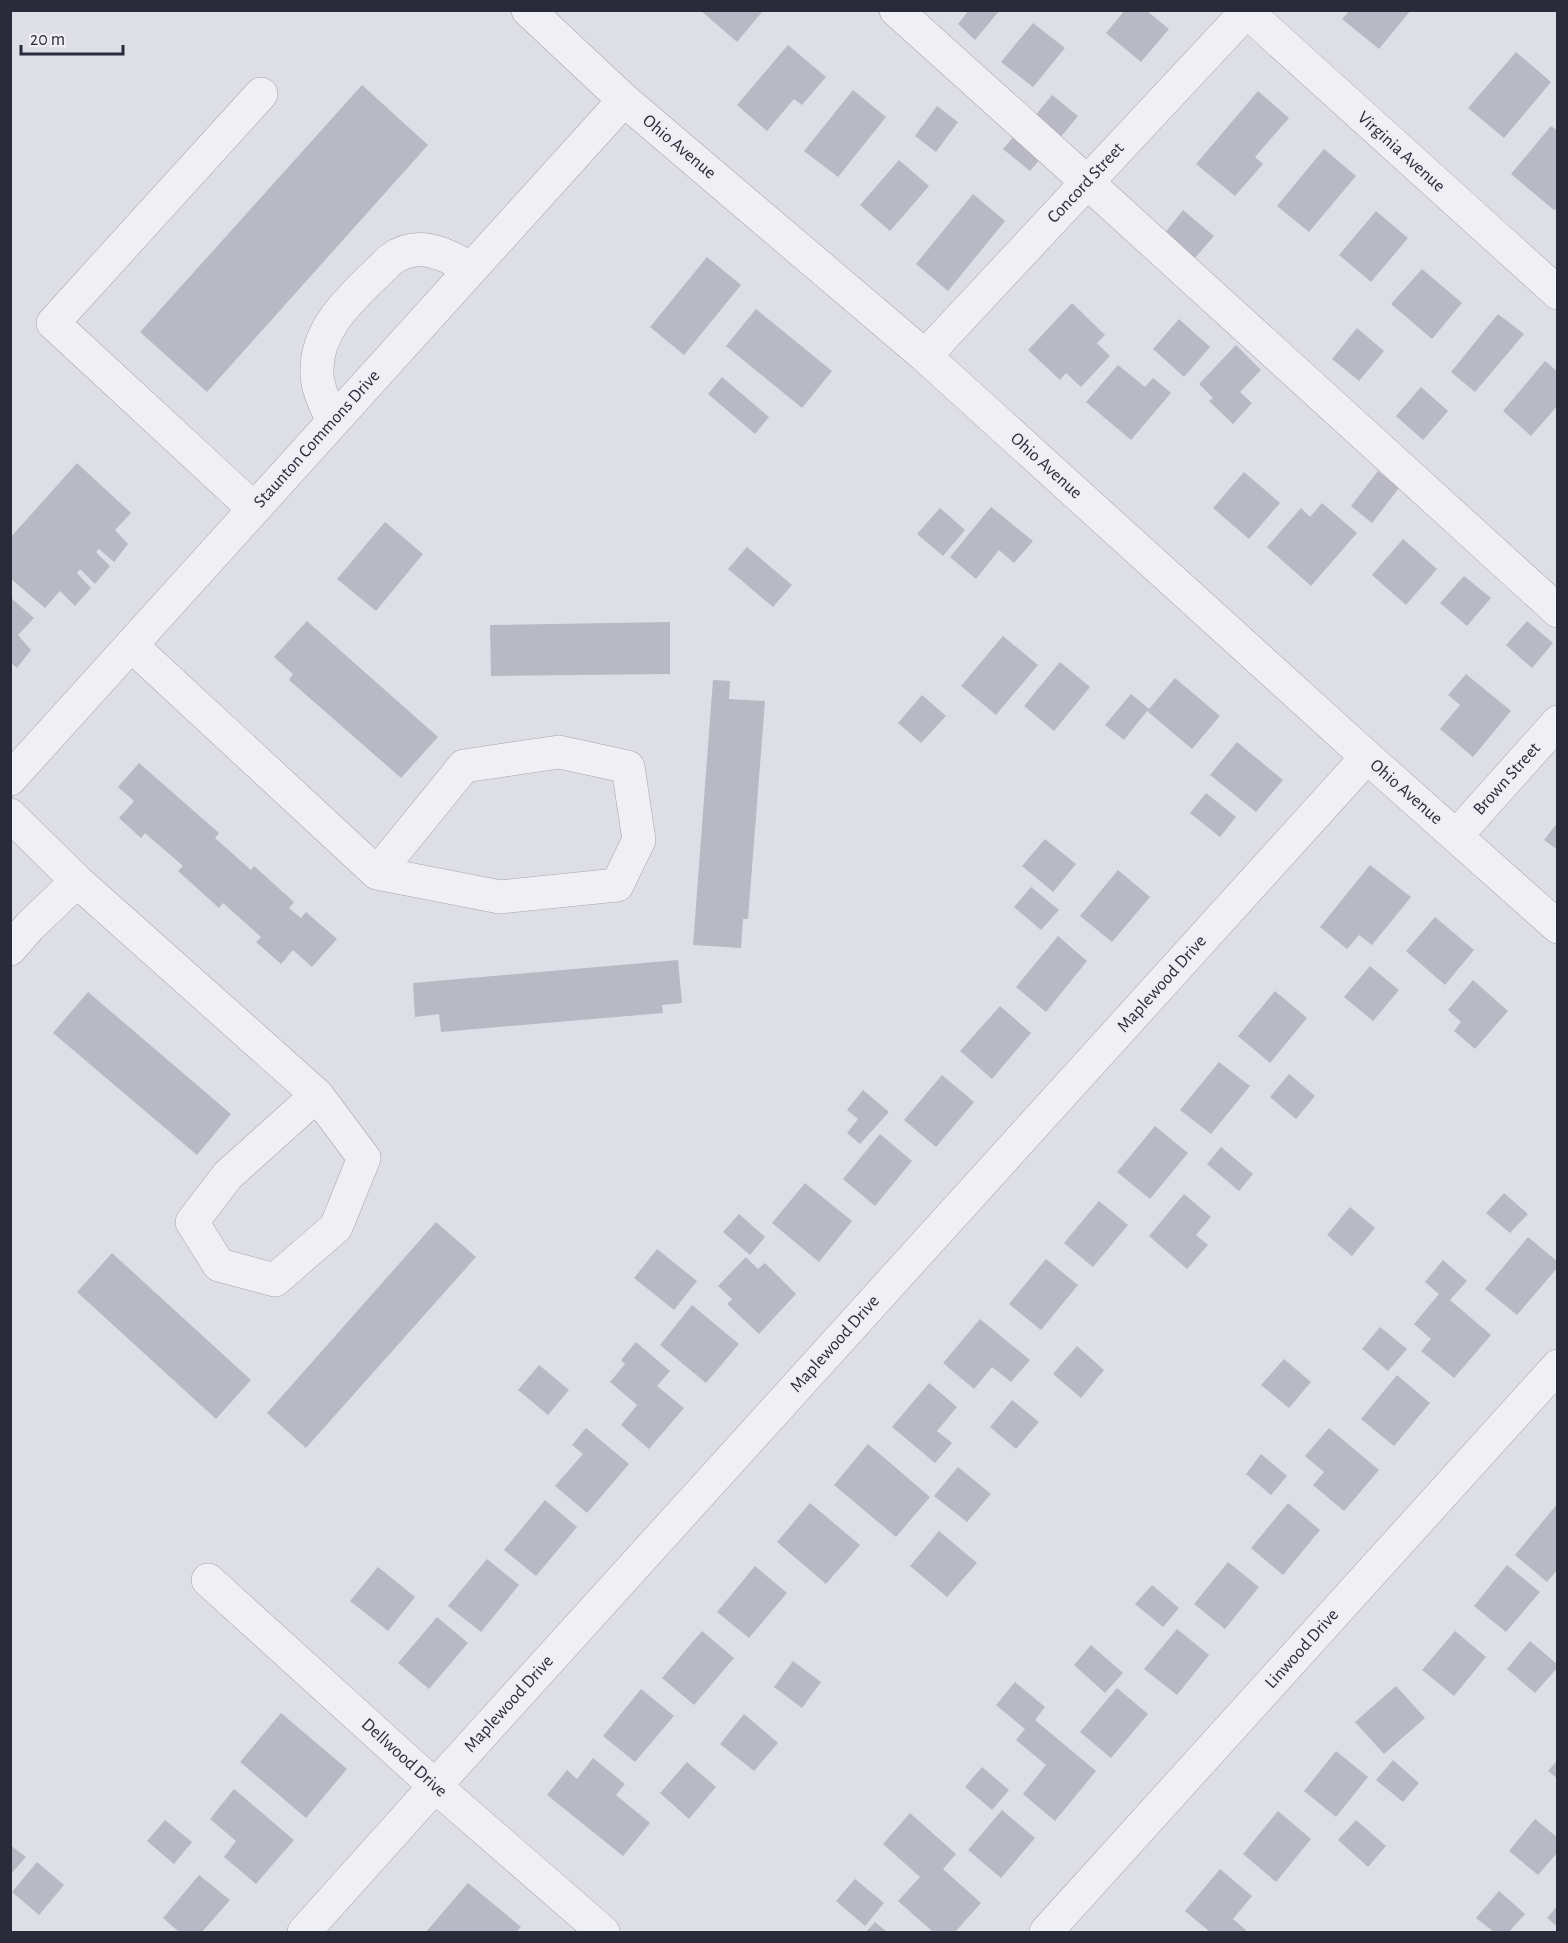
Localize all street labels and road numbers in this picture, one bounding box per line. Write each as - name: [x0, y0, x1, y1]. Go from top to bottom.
- street label: Virginia Avenue: [1354, 108, 1448, 196]
- street label: Ohio Avenue: [639, 111, 719, 183]
- street label: Concord Street: [1044, 139, 1128, 227]
- street label: Staunton Commons Drive: [251, 367, 383, 511]
- street label: Ohio Avenue: [1007, 429, 1085, 503]
- street label: Brown Street: [1470, 739, 1544, 819]
- street label: Ohio Avenue: [1366, 756, 1446, 828]
- street label: Maplewood Drive: [1114, 932, 1210, 1036]
- street label: Maplewood Drive: [787, 1292, 883, 1396]
- street label: Linwood Drive: [1262, 1606, 1342, 1692]
- street label: Maplewood Drive: [461, 1652, 557, 1756]
- street label: Dellwood Drive: [358, 1715, 450, 1801]

